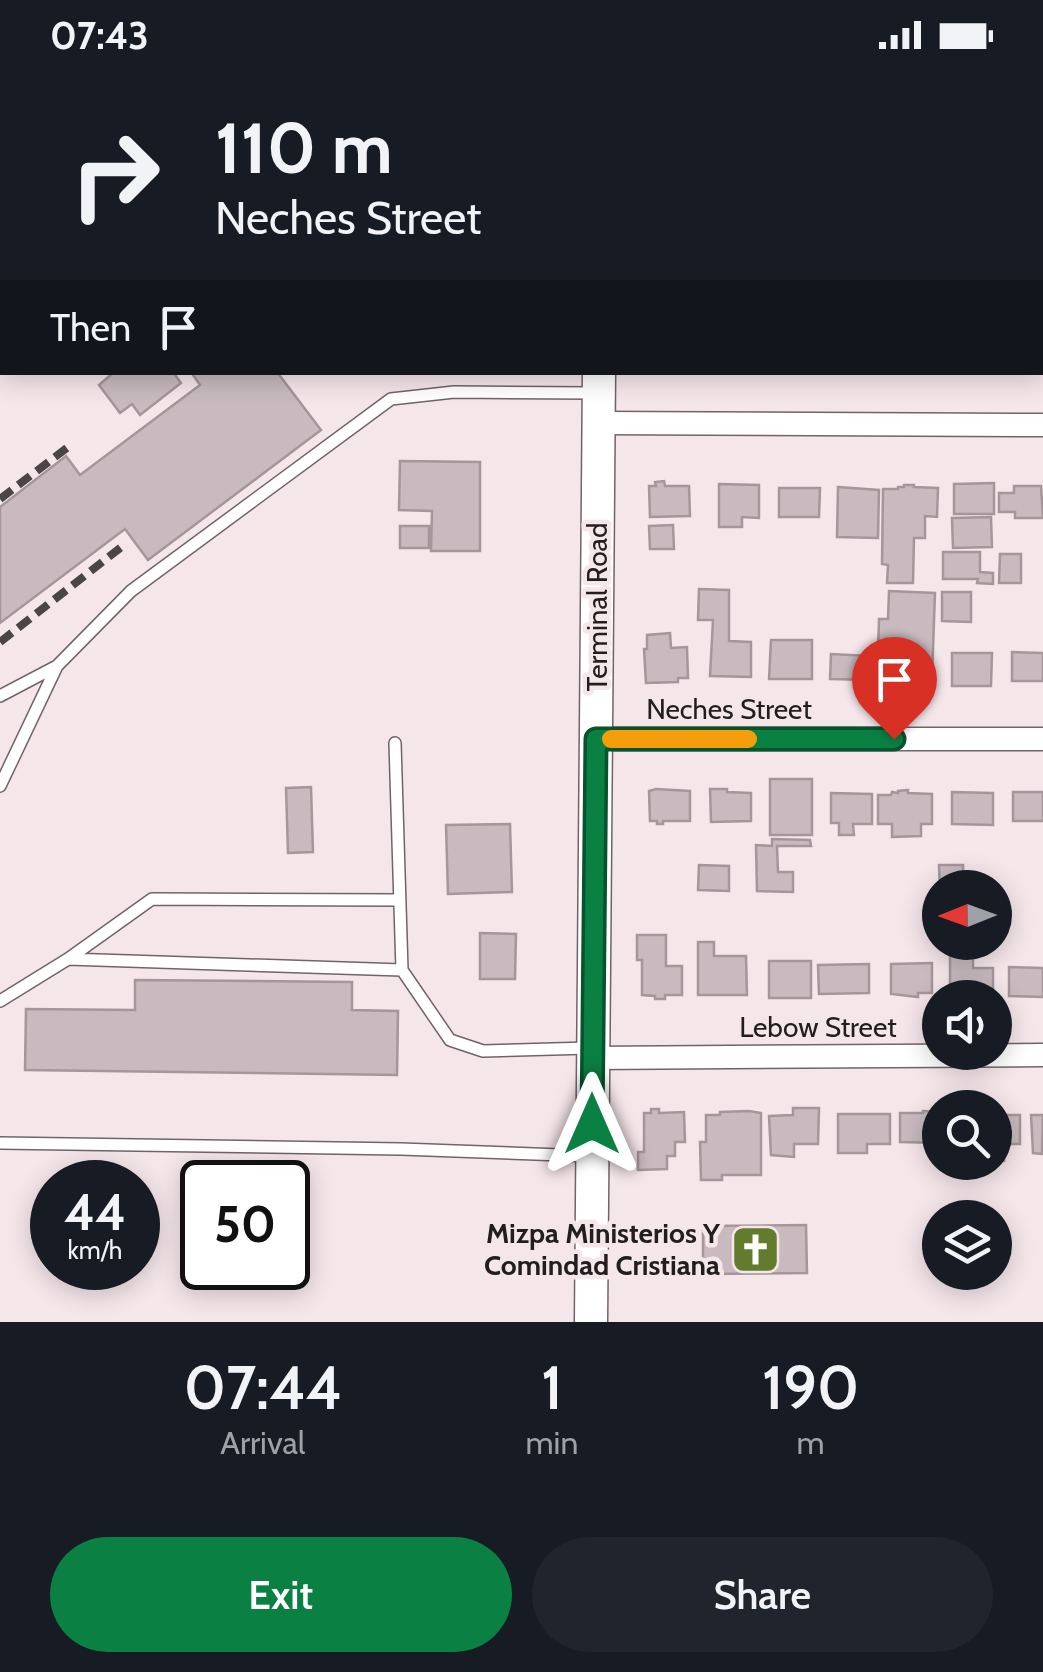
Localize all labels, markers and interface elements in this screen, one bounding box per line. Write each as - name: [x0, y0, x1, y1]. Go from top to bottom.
- text: 07:43: [50, 12, 149, 59]
- text: 110 m: [215, 105, 393, 191]
- icon: right: [50, 110, 180, 240]
- text: Neches Street: [215, 191, 481, 245]
- icon: arrive: [151, 300, 206, 355]
- text: Then: [50, 304, 131, 351]
- street label: Terminal Road: [580, 522, 614, 692]
- pin: [852, 637, 937, 740]
- icon: arrive: [867, 652, 922, 707]
- street label: Neches Street: [646, 692, 812, 726]
- north arrow: [922, 870, 1012, 960]
- map controls: [922, 870, 1012, 1290]
- button: sound: [922, 980, 1012, 1070]
- street label: Lebow Street: [739, 1010, 897, 1044]
- position arrow: [540, 1072, 644, 1176]
- button: search: [922, 1090, 1012, 1180]
- speed limit sign: 50: [180, 1160, 310, 1290]
- text: 44: [64, 1182, 126, 1243]
- button: layers: [922, 1200, 1012, 1290]
- place label: Mizpa Ministerios Y Comindad Cristiana: [484, 1216, 721, 1282]
- church icon: Mizpa Ministerios Y Comindad Cristiana: [729, 1223, 781, 1275]
- text: km/h: [68, 1235, 122, 1265]
- text: 07:44: [184, 1351, 342, 1424]
- text: 1: [541, 1351, 563, 1424]
- text: 190: [762, 1351, 859, 1424]
- text: Arrival: [220, 1423, 305, 1462]
- text: min: [526, 1423, 578, 1462]
- text: m: [797, 1423, 825, 1462]
- button: Exit: [50, 1537, 512, 1652]
- button: Share: [532, 1537, 993, 1652]

